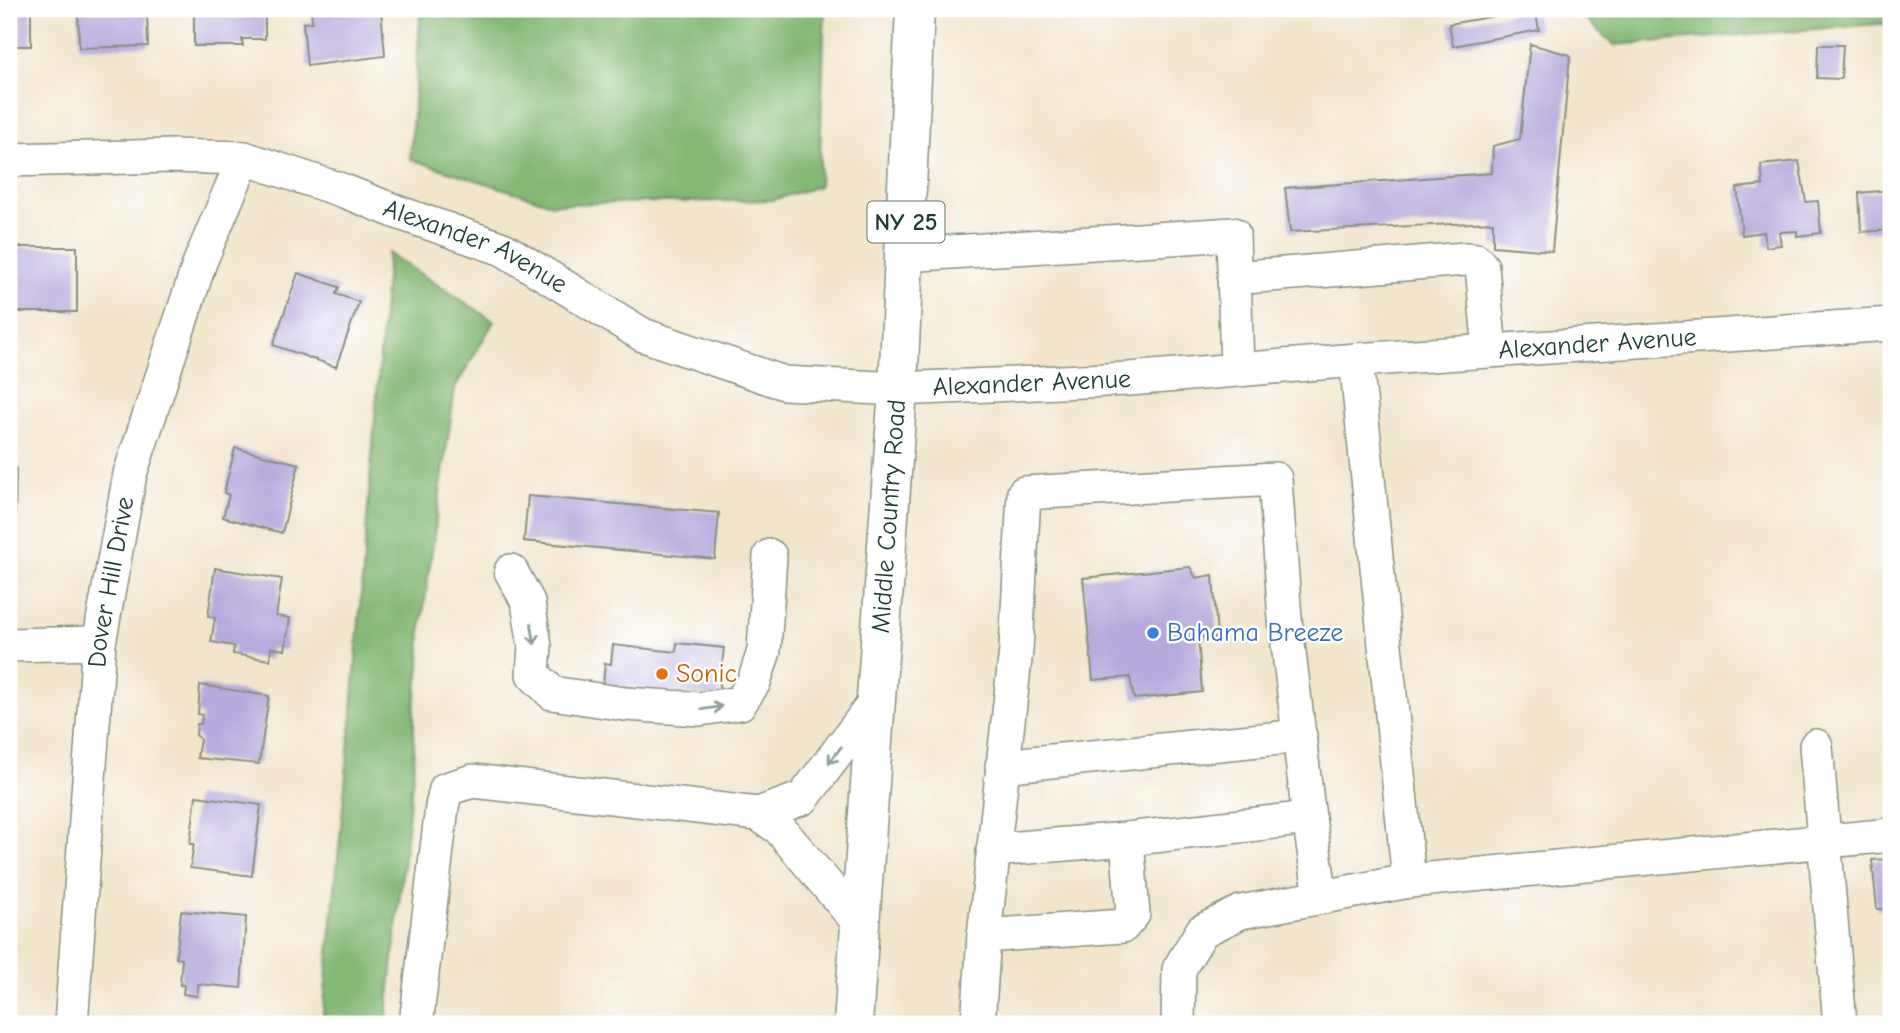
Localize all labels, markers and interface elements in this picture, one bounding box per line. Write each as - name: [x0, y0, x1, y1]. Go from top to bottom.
- street label: Alexander Avenue: [379, 193, 573, 300]
- road number: NY 25: [867, 202, 944, 243]
- street label: Alexander Avenue: [1497, 322, 1697, 365]
- street label: Alexander Avenue: [932, 364, 1132, 402]
- street label: Middle Country Road: [866, 398, 912, 634]
- street label: Dover Hill Drive: [82, 494, 141, 669]
- place label: Bahama Breeze: [1167, 618, 1343, 648]
- one-way arrow: [527, 622, 540, 645]
- marker: Bahama Breeze: [1145, 625, 1161, 641]
- place label: Sonic: [676, 659, 737, 689]
- marker: Sonic: [654, 666, 670, 682]
- one-way arrow: [700, 701, 722, 714]
- one-way arrow: [827, 745, 842, 764]

